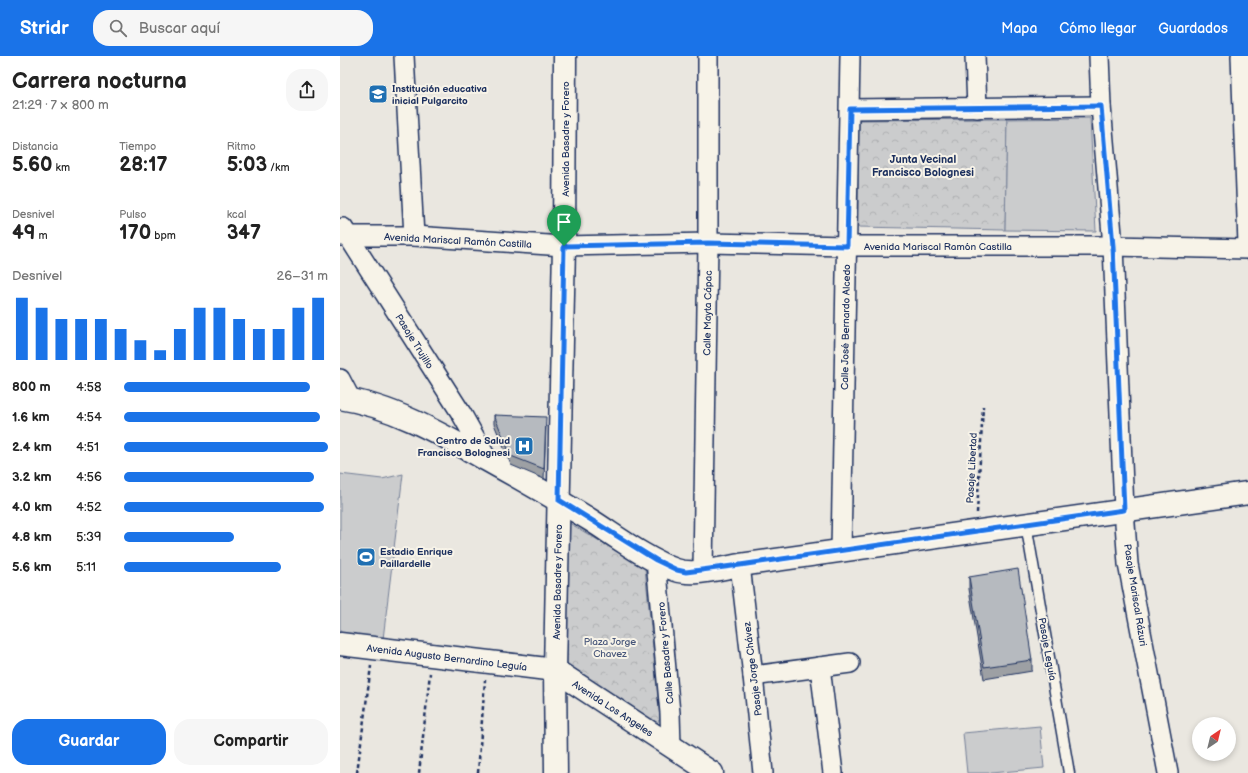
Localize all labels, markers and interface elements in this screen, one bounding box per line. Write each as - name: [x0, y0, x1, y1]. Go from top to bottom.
- search box: [93, 10, 373, 46]
- text: Stridr: [20, 17, 69, 40]
- icon: search: [107, 17, 129, 39]
- text: Buscar aquí: [139, 19, 220, 38]
- text: Mapa: [1001, 20, 1037, 37]
- text: Cómo llegar: [1059, 20, 1136, 37]
- text: Guardados: [1158, 20, 1228, 37]
- text: Carrera nocturna: [12, 68, 187, 95]
- button: share: [286, 69, 328, 111]
- street label: Avenida Basadre y Forero: [560, 81, 572, 197]
- school or university icon: Institución educativa inicial Pulgarcito: [367, 83, 389, 105]
- place label: Institución educativa inicial Pulgarcito: [392, 83, 487, 107]
- text: 21:29 · 7 × 800 m: [12, 97, 109, 113]
- text: Distancia: [12, 140, 58, 153]
- text: Tiempo: [119, 140, 156, 153]
- text: Ritmo: [227, 140, 256, 153]
- text: 5.60: [12, 153, 53, 177]
- text: 28:17: [119, 153, 168, 177]
- text: 5:03: [227, 153, 267, 177]
- district label: Junta Vecinal Francisco Bolognesi: [872, 153, 974, 179]
- text: km: [53, 161, 70, 174]
- text: /km: [267, 161, 290, 174]
- pin: [547, 205, 581, 246]
- text: Desnivel: [12, 208, 54, 221]
- text: Pulso: [119, 208, 147, 221]
- text: kcal: [227, 208, 246, 221]
- icon: arrive: [553, 211, 575, 233]
- text: 49: [12, 221, 36, 245]
- text: 170: [119, 221, 151, 245]
- text: 347: [227, 221, 261, 245]
- text: m: [36, 229, 48, 242]
- text: bpm: [151, 229, 176, 242]
- street label: Avenida Mariscal Ramón Castilla: [384, 231, 532, 251]
- street label: Avenida Mariscal Ramón Castilla: [864, 241, 1012, 253]
- street label: Calle José Bernardo Alcedo: [839, 264, 853, 390]
- text: Desnivel: [12, 268, 62, 284]
- text: 26–31 m: [277, 268, 328, 284]
- street label: Calle Mayta Cápac: [701, 270, 715, 356]
- street label: Pasaje Trujillo: [393, 312, 436, 371]
- text: 800 m: [12, 379, 51, 395]
- text: 4:58: [76, 379, 102, 395]
- text: 1.6 km: [12, 409, 50, 425]
- text: 4:54: [76, 409, 102, 425]
- street label: Pasaje Libertad: [964, 432, 980, 504]
- place label: Centro de Salud Francisco Bolognesi: [417, 435, 510, 459]
- hospital icon: Centro de Salud Francisco Bolognesi: [513, 435, 535, 457]
- text: 2.4 km: [12, 439, 52, 455]
- text: 4:51: [76, 439, 99, 455]
- text: 3.2 km: [12, 469, 52, 485]
- text: 4:56: [76, 469, 102, 485]
- text: 4.0 km: [12, 499, 52, 515]
- text: 4:52: [76, 499, 102, 515]
- street label: Avenida Basadre y Forero: [551, 524, 565, 640]
- text: 4.8 km: [12, 529, 52, 545]
- text: 5:39: [76, 529, 102, 545]
- street label: Pasaje Mariscal Rázuri: [1121, 543, 1149, 647]
- sports icon: Estadio Enrique Paillardelle: [355, 546, 377, 568]
- place label: Estadio Enrique Paillardelle: [380, 546, 453, 570]
- text: 5.6 km: [12, 559, 52, 575]
- text: 5:11: [76, 559, 96, 575]
- street label: Calle Basadre y Forero: [656, 601, 676, 705]
- street label: Pasaje Leguía: [1036, 617, 1059, 682]
- street label: Pasaje Jorge Chávez: [741, 621, 765, 717]
- park label: Plaza Jorge Chavez: [584, 636, 636, 660]
- street label: Avenida Augusto Bernardino Leguía: [366, 642, 528, 674]
- street label: Avenida Los Angeles: [570, 678, 655, 739]
- north arrow: [1192, 717, 1236, 761]
- map controls: [1192, 717, 1236, 761]
- button: Guardar: [12, 719, 166, 765]
- button: Compartir: [174, 719, 328, 765]

